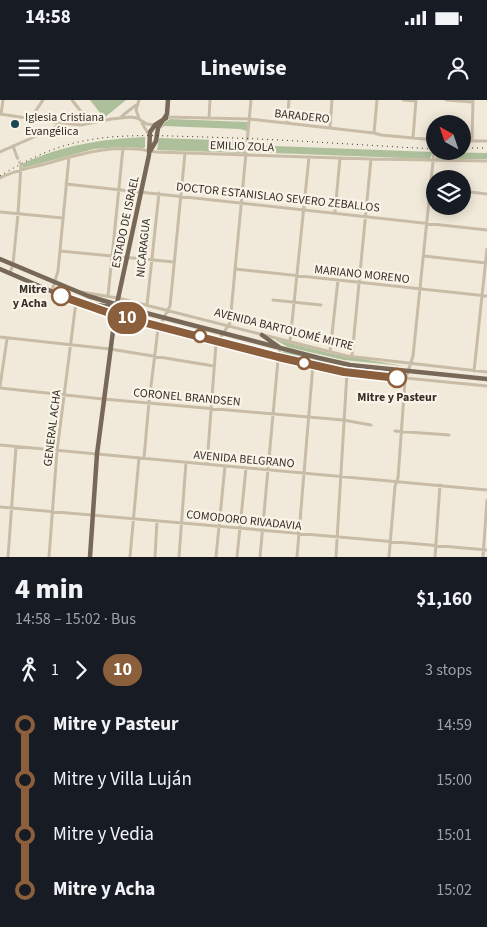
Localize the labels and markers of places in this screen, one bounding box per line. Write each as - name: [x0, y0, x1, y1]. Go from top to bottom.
- place label: Iglesia Cristiana Evangélica: [25, 109, 104, 140]
- marker: Iglesia Cristiana Evangélica: [9, 118, 21, 130]
- place label: Mitre y Acha: [13, 281, 47, 312]
- marker: Mitre y Acha: [51, 286, 71, 306]
- unlabelled marker: [193, 329, 207, 343]
- unlabelled marker: [297, 356, 311, 370]
- marker: Mitre y Pasteur: [387, 368, 407, 388]
- place label: Mitre y Pasteur: [357, 389, 437, 406]

